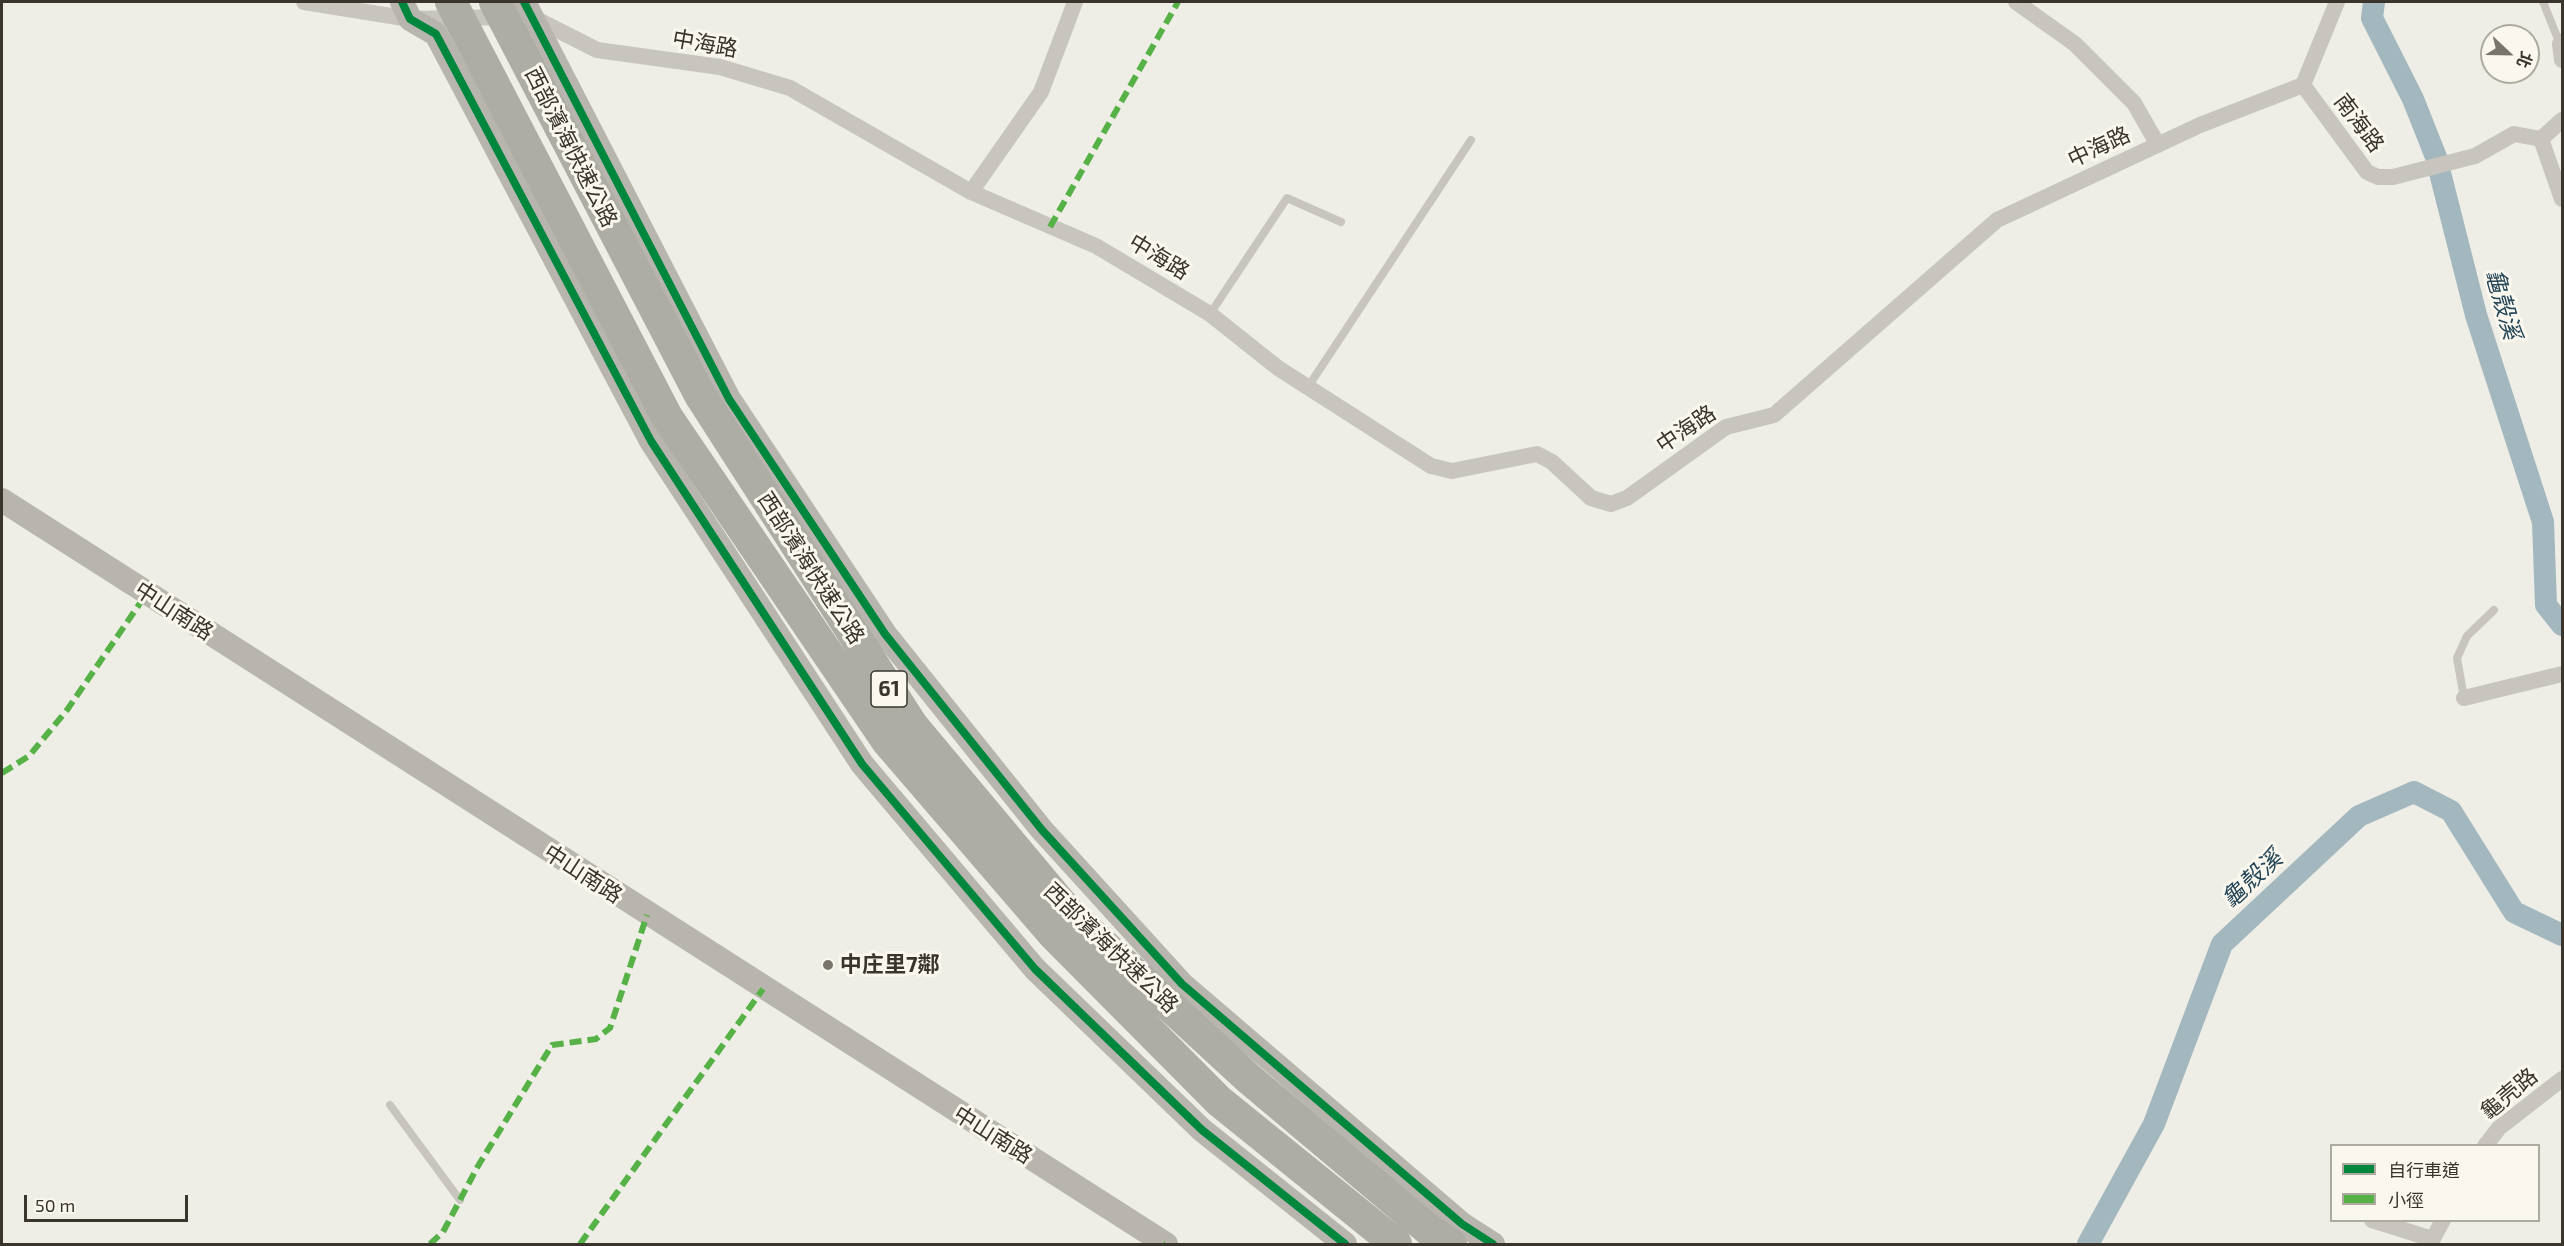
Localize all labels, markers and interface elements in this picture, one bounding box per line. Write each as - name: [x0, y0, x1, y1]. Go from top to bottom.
- north arrow: [2480, 24, 2540, 84]
- street label: 中海路: [670, 25, 740, 63]
- text: 北: [2513, 49, 2537, 71]
- street label: 西部濱海快速公路: [519, 63, 623, 231]
- street label: 南海路: [2329, 89, 2389, 157]
- street label: 中海路: [2064, 121, 2134, 173]
- street label: 中海路: [1124, 229, 1194, 285]
- water label: 龜殼溪: [2479, 265, 2527, 343]
- street label: 中海路: [1651, 400, 1721, 458]
- street label: 西部濱海快速公路: [752, 487, 870, 649]
- street label: 中山南路: [130, 576, 218, 646]
- road number: 61: [871, 671, 907, 707]
- street label: 中山南路: [539, 839, 627, 909]
- water label: 龜殼溪: [2216, 844, 2288, 914]
- street label: 西部濱海快速公路: [1039, 877, 1183, 1019]
- place label: 中庄里7鄰: [840, 952, 940, 978]
- marker: 中庄里7鄰: [821, 958, 835, 972]
- street label: 龜壳路: [2475, 1063, 2543, 1125]
- street label: 中山南路: [949, 1100, 1037, 1170]
- legend: [2330, 1144, 2540, 1222]
- text: 自行車道: [2388, 1159, 2460, 1181]
- scale bar: [27, 1183, 190, 1221]
- text: 小徑: [2388, 1189, 2424, 1211]
- text: 50 m: [35, 1194, 75, 1216]

